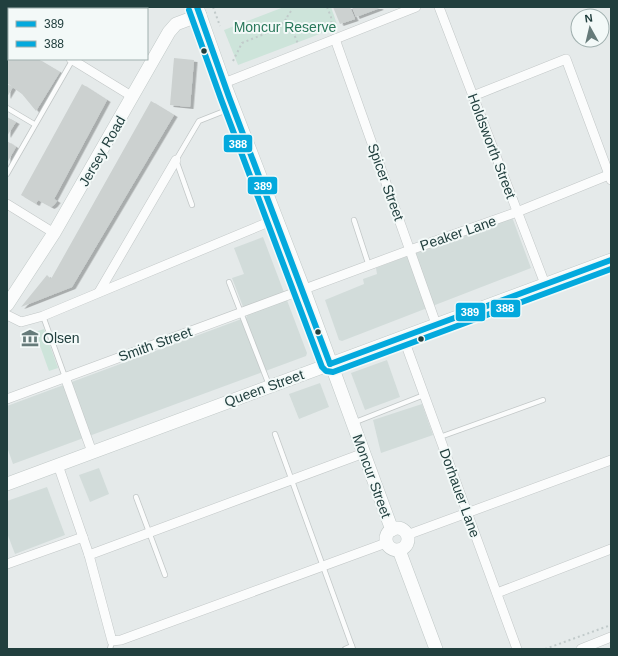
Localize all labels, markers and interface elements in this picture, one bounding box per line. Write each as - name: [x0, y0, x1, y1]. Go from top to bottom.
- legend: [8, 8, 148, 60]
- north arrow: [570, 8, 610, 48]
- text: N: [584, 12, 593, 25]
- text: 389: [44, 17, 64, 31]
- park label: Moncur Reserve: [234, 19, 337, 35]
- text: 388: [44, 37, 64, 51]
- unlabelled marker: [199, 46, 209, 56]
- street label: Holdsworth Street: [465, 91, 519, 201]
- street label: Jersey Road: [75, 113, 129, 189]
- line badge: 388: [223, 134, 253, 153]
- text: 388: [229, 138, 247, 150]
- street label: Spicer Street: [365, 141, 407, 223]
- line badge: 389: [247, 176, 278, 195]
- text: 389: [254, 180, 272, 192]
- street label: Peaker Lane: [418, 212, 498, 253]
- line badge: 388: [490, 299, 521, 318]
- line badge: 389: [455, 302, 486, 322]
- text: 388: [496, 302, 514, 314]
- text: 389: [461, 306, 479, 318]
- street label: Smith Street: [116, 323, 194, 365]
- unlabelled marker: [313, 327, 323, 337]
- museum icon: Olsen: [20, 328, 40, 348]
- place label: Olsen: [43, 330, 80, 346]
- unlabelled marker: [416, 334, 426, 344]
- street label: Queen Street: [222, 366, 306, 410]
- street label: Moncur Street: [349, 432, 395, 520]
- street label: Dorhauer Lane: [437, 446, 484, 540]

